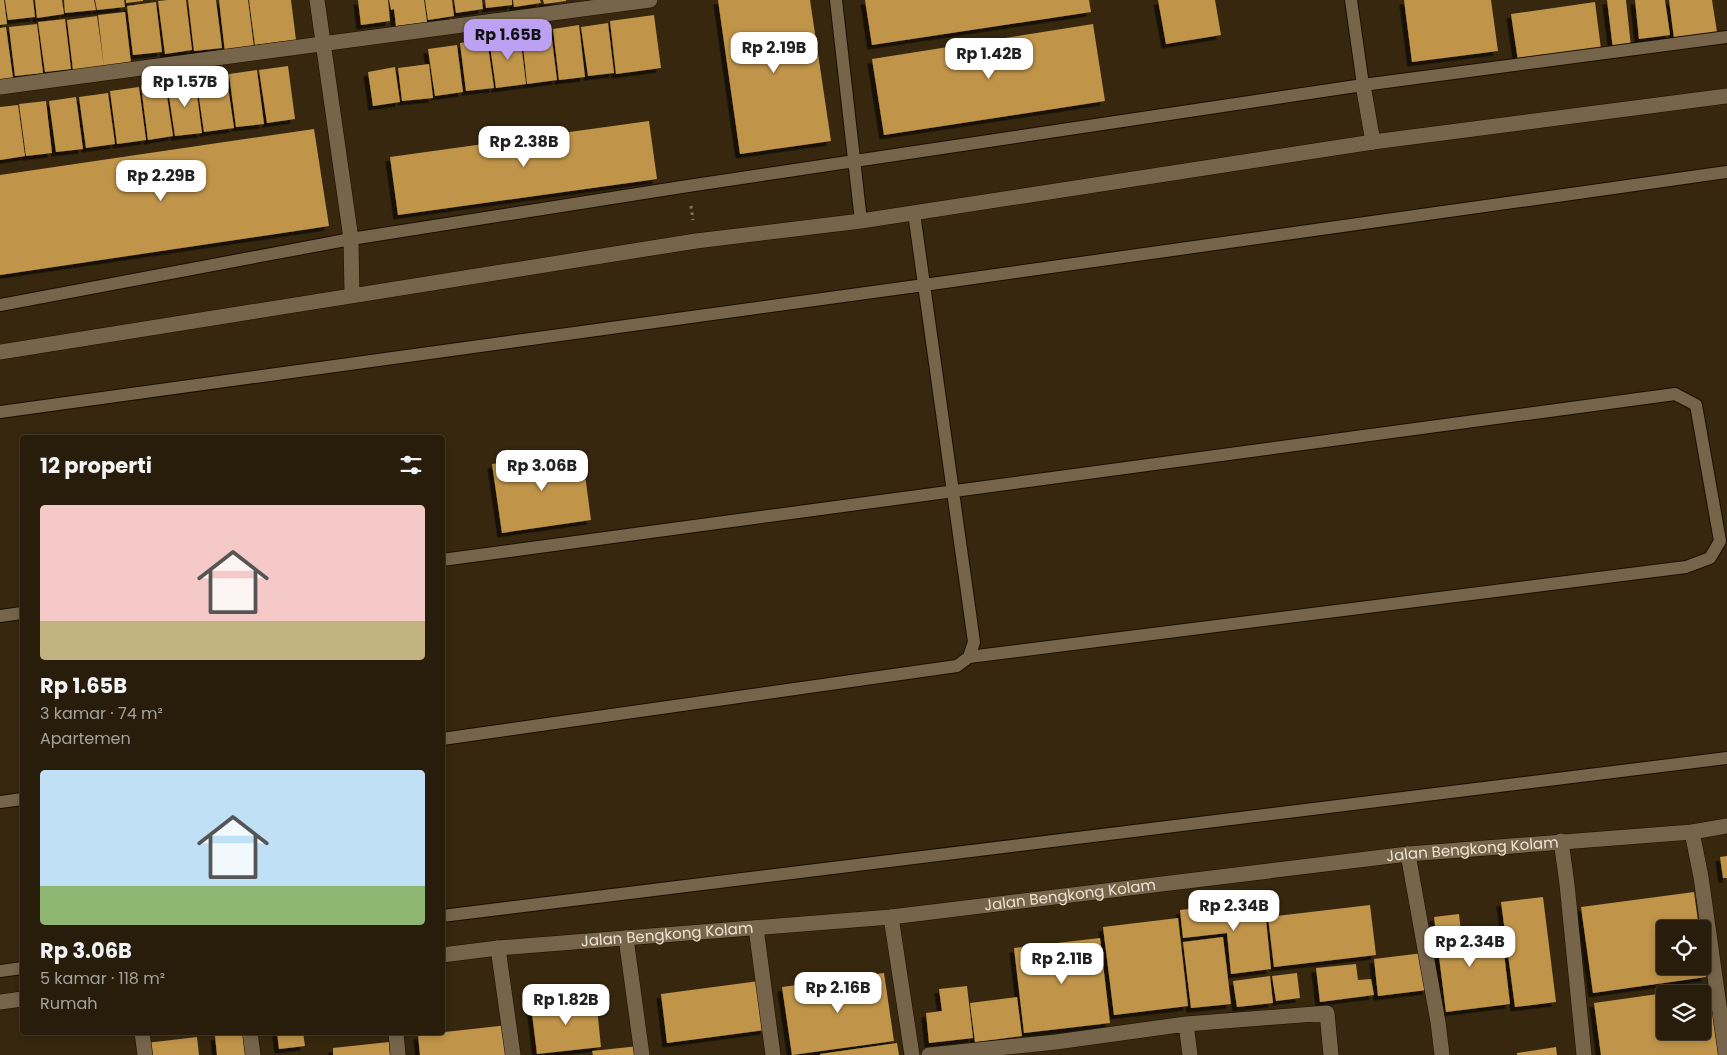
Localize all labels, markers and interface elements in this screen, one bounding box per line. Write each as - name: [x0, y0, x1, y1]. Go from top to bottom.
- pin: Rp 1.65B: [456, 18, 560, 61]
- text: Rp 1.65B: [475, 23, 541, 46]
- pin: Rp 2.19B: [722, 32, 826, 74]
- text: Rp 2.19B: [742, 36, 806, 59]
- pin: Rp 1.42B: [937, 38, 1041, 80]
- text: Rp 1.42B: [956, 42, 1022, 65]
- pin: Rp 1.57B: [133, 66, 237, 108]
- text: Rp 1.57B: [153, 70, 217, 93]
- pin: Rp 2.38B: [472, 126, 576, 168]
- text: Rp 2.38B: [490, 130, 558, 153]
- pin: Rp 2.29B: [109, 160, 213, 202]
- text: Rp 2.29B: [127, 164, 195, 187]
- pin: Rp 3.06B: [490, 450, 594, 492]
- text: 12 properti: [40, 451, 152, 480]
- icon: filters: [397, 451, 425, 479]
- text: Rp 3.06B: [507, 454, 577, 477]
- icon: home: [188, 537, 278, 627]
- text: Rp 1.65B: [40, 671, 127, 700]
- text: 3 kamar · 74 m²: [40, 702, 163, 725]
- text: Apartemen: [40, 727, 131, 750]
- icon: home: [188, 802, 278, 892]
- street label: Jalan Bengkong Kolam: [1385, 831, 1559, 867]
- street label: Jalan Bengkong Kolam: [983, 874, 1157, 916]
- pin: Rp 2.34B: [1182, 890, 1286, 932]
- text: Rp 2.34B: [1199, 894, 1269, 917]
- street label: Jalan Bengkong Kolam: [580, 917, 754, 951]
- map controls: [1656, 920, 1711, 1040]
- button: locate: [1656, 920, 1711, 975]
- pin: Rp 2.34B: [1418, 926, 1522, 968]
- text: Rp 2.34B: [1435, 930, 1505, 953]
- text: Rp 3.06B: [40, 936, 132, 965]
- pin: Rp 2.11B: [1010, 942, 1114, 985]
- text: Rp 2.11B: [1032, 947, 1092, 970]
- text: 5 kamar · 118 m²: [40, 967, 165, 990]
- pin: Rp 2.16B: [786, 972, 890, 1014]
- text: Rp 2.16B: [805, 976, 871, 999]
- pin: Rp 1.82B: [514, 984, 618, 1026]
- button: layers: [1656, 985, 1711, 1040]
- text: Rp 1.82B: [533, 988, 599, 1011]
- text: Rumah: [40, 992, 98, 1015]

